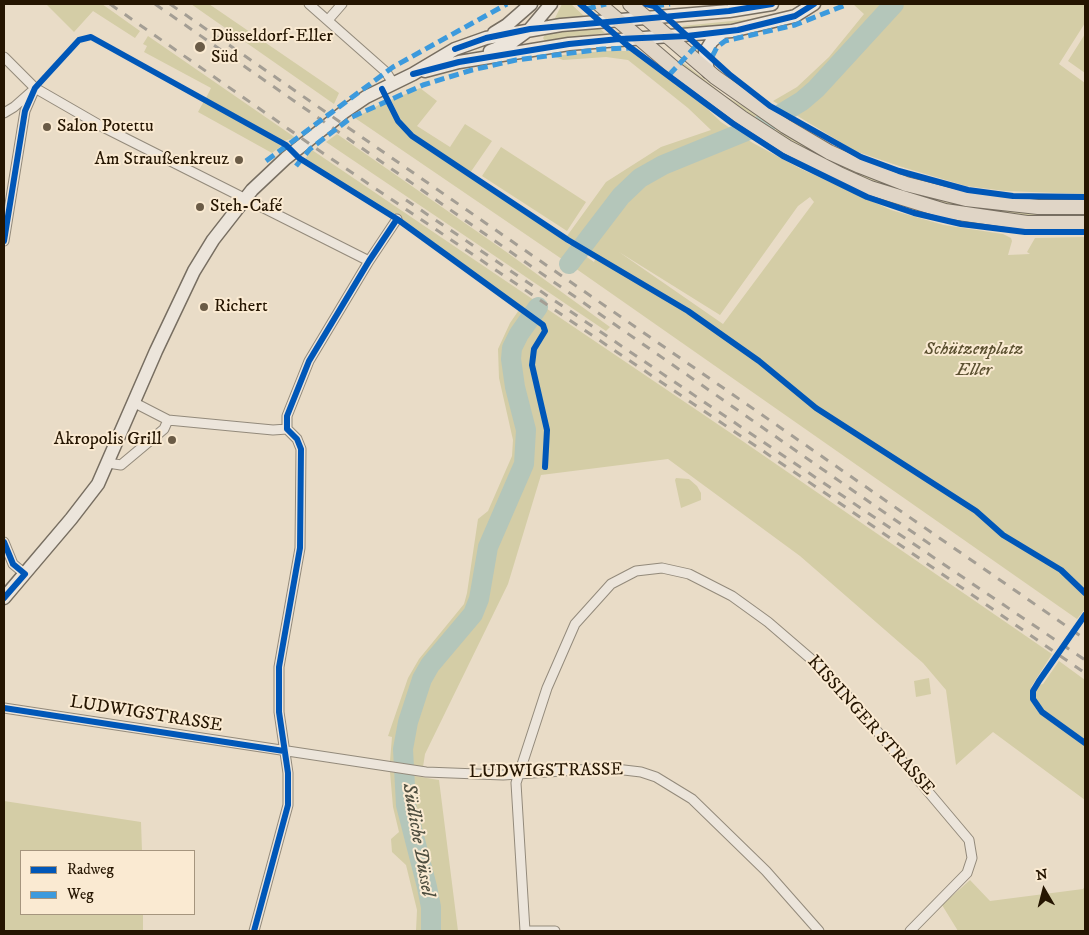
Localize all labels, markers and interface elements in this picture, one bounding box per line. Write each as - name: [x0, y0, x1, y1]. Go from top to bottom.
- place label: Düsseldorf-Eller Süd: [211, 26, 333, 68]
- marker: Düsseldorf-Eller Süd: [193, 40, 207, 54]
- place label: Salon Potettu: [57, 116, 154, 138]
- marker: Salon Potettu: [41, 121, 53, 133]
- place label: Am Straußenkreuz: [95, 149, 229, 171]
- marker: Am Straußenkreuz: [233, 154, 245, 166]
- place label: Steh-Café: [210, 196, 282, 218]
- marker: Steh-Café: [194, 201, 206, 213]
- place label: Richert: [214, 296, 268, 318]
- marker: Richert: [198, 301, 210, 313]
- park label: Schützenplatz Eller: [924, 339, 1024, 382]
- place label: Akropolis Grill: [54, 429, 162, 451]
- marker: Akropolis Grill: [166, 434, 178, 446]
- street label: KISSINGER STRASSE: [802, 652, 938, 800]
- street label: LUDWIGSTRASSE: [68, 692, 224, 738]
- street label: LUDWIGSTRASSE: [469, 760, 623, 784]
- water label: Südliche Düssel: [396, 782, 438, 898]
- legend: [20, 850, 195, 915]
- text: Radweg: [67, 860, 114, 879]
- north arrow: [1019, 865, 1069, 915]
- text: N: [1035, 865, 1049, 885]
- text: Weg: [67, 885, 94, 904]

